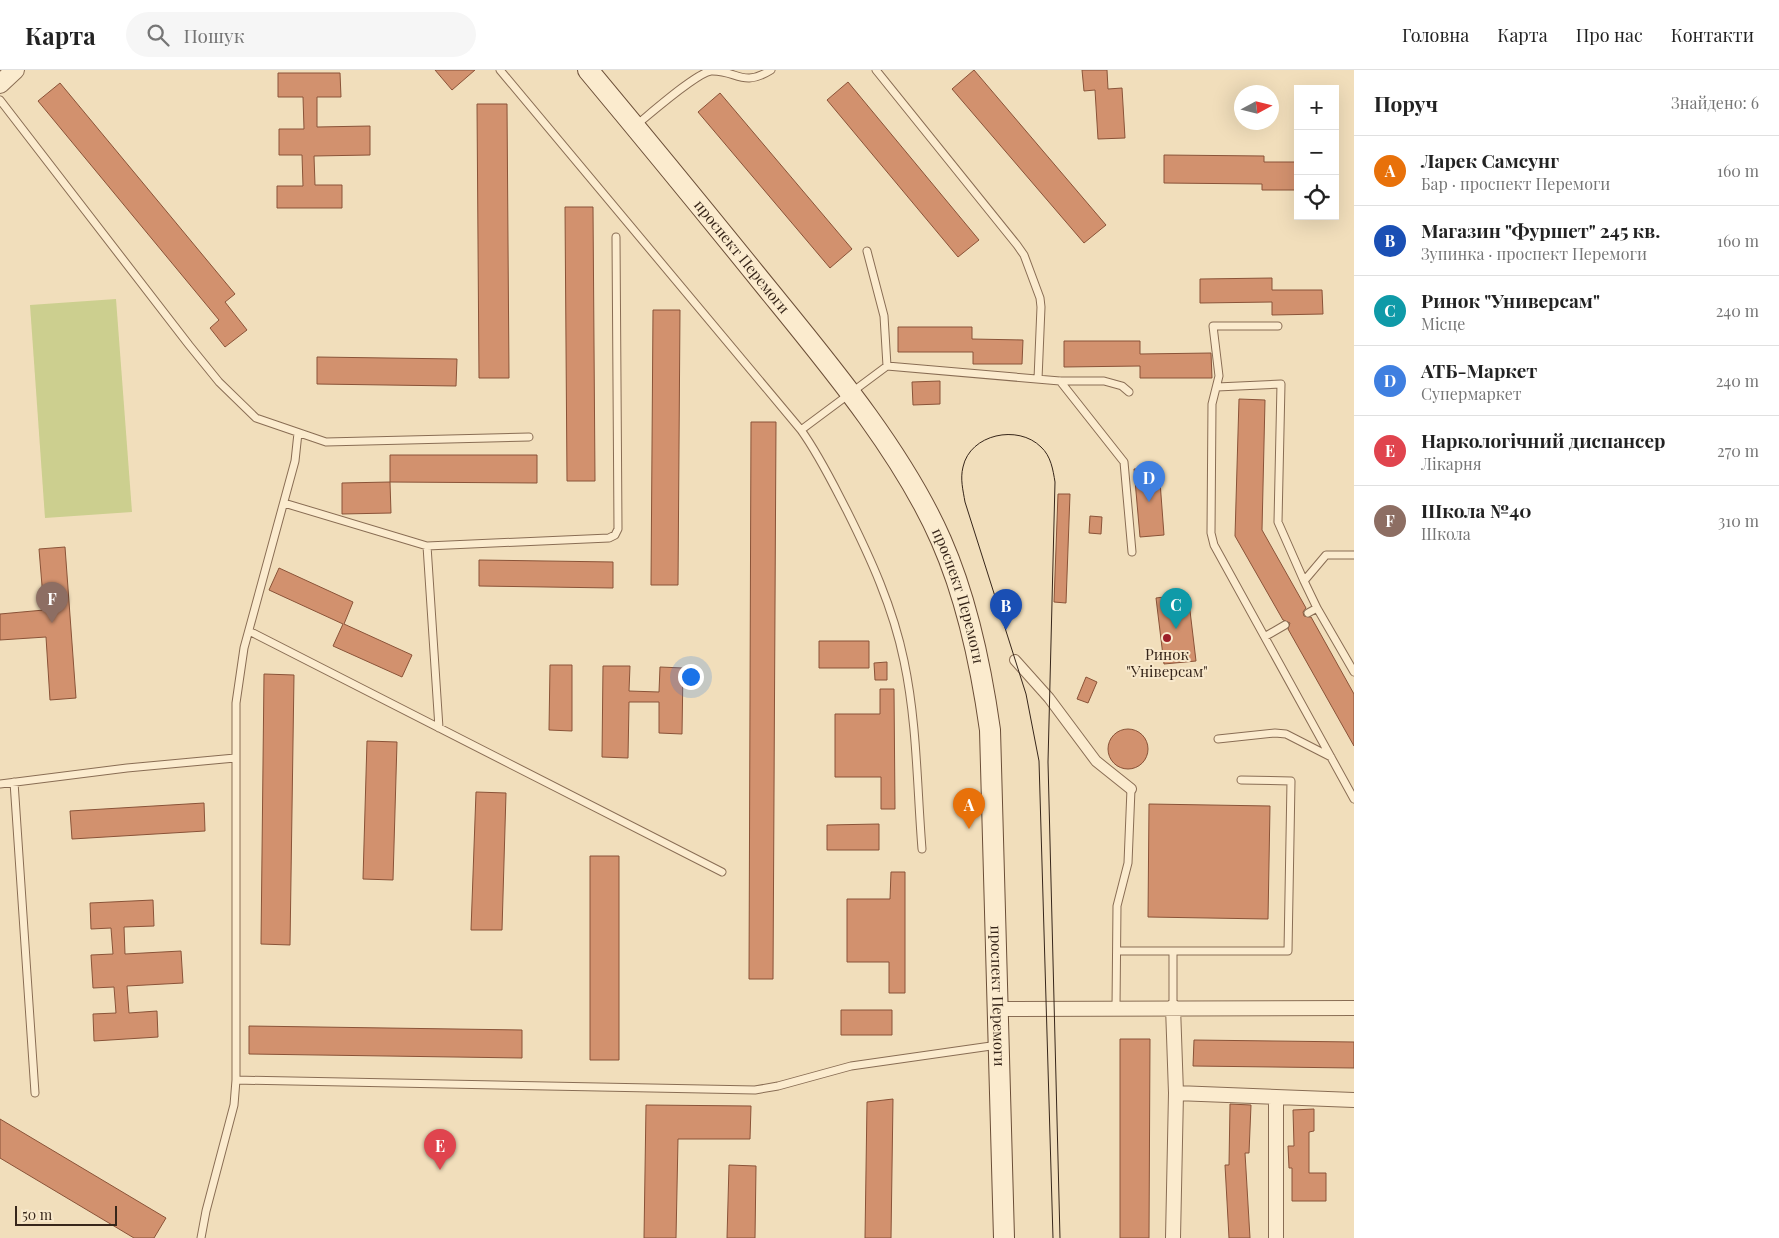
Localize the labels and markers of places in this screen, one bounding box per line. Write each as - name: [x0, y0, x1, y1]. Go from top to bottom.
- pin: D: [1133, 461, 1165, 502]
- pin: F: [36, 582, 68, 623]
- pin: C: [1160, 588, 1192, 629]
- pin: B: [990, 589, 1022, 630]
- marker: Ринок "Універсам": [1161, 632, 1173, 644]
- place label: Ринок "Універсам": [1126, 644, 1208, 681]
- pin: A: [953, 788, 985, 829]
- pin: E: [424, 1129, 456, 1170]

